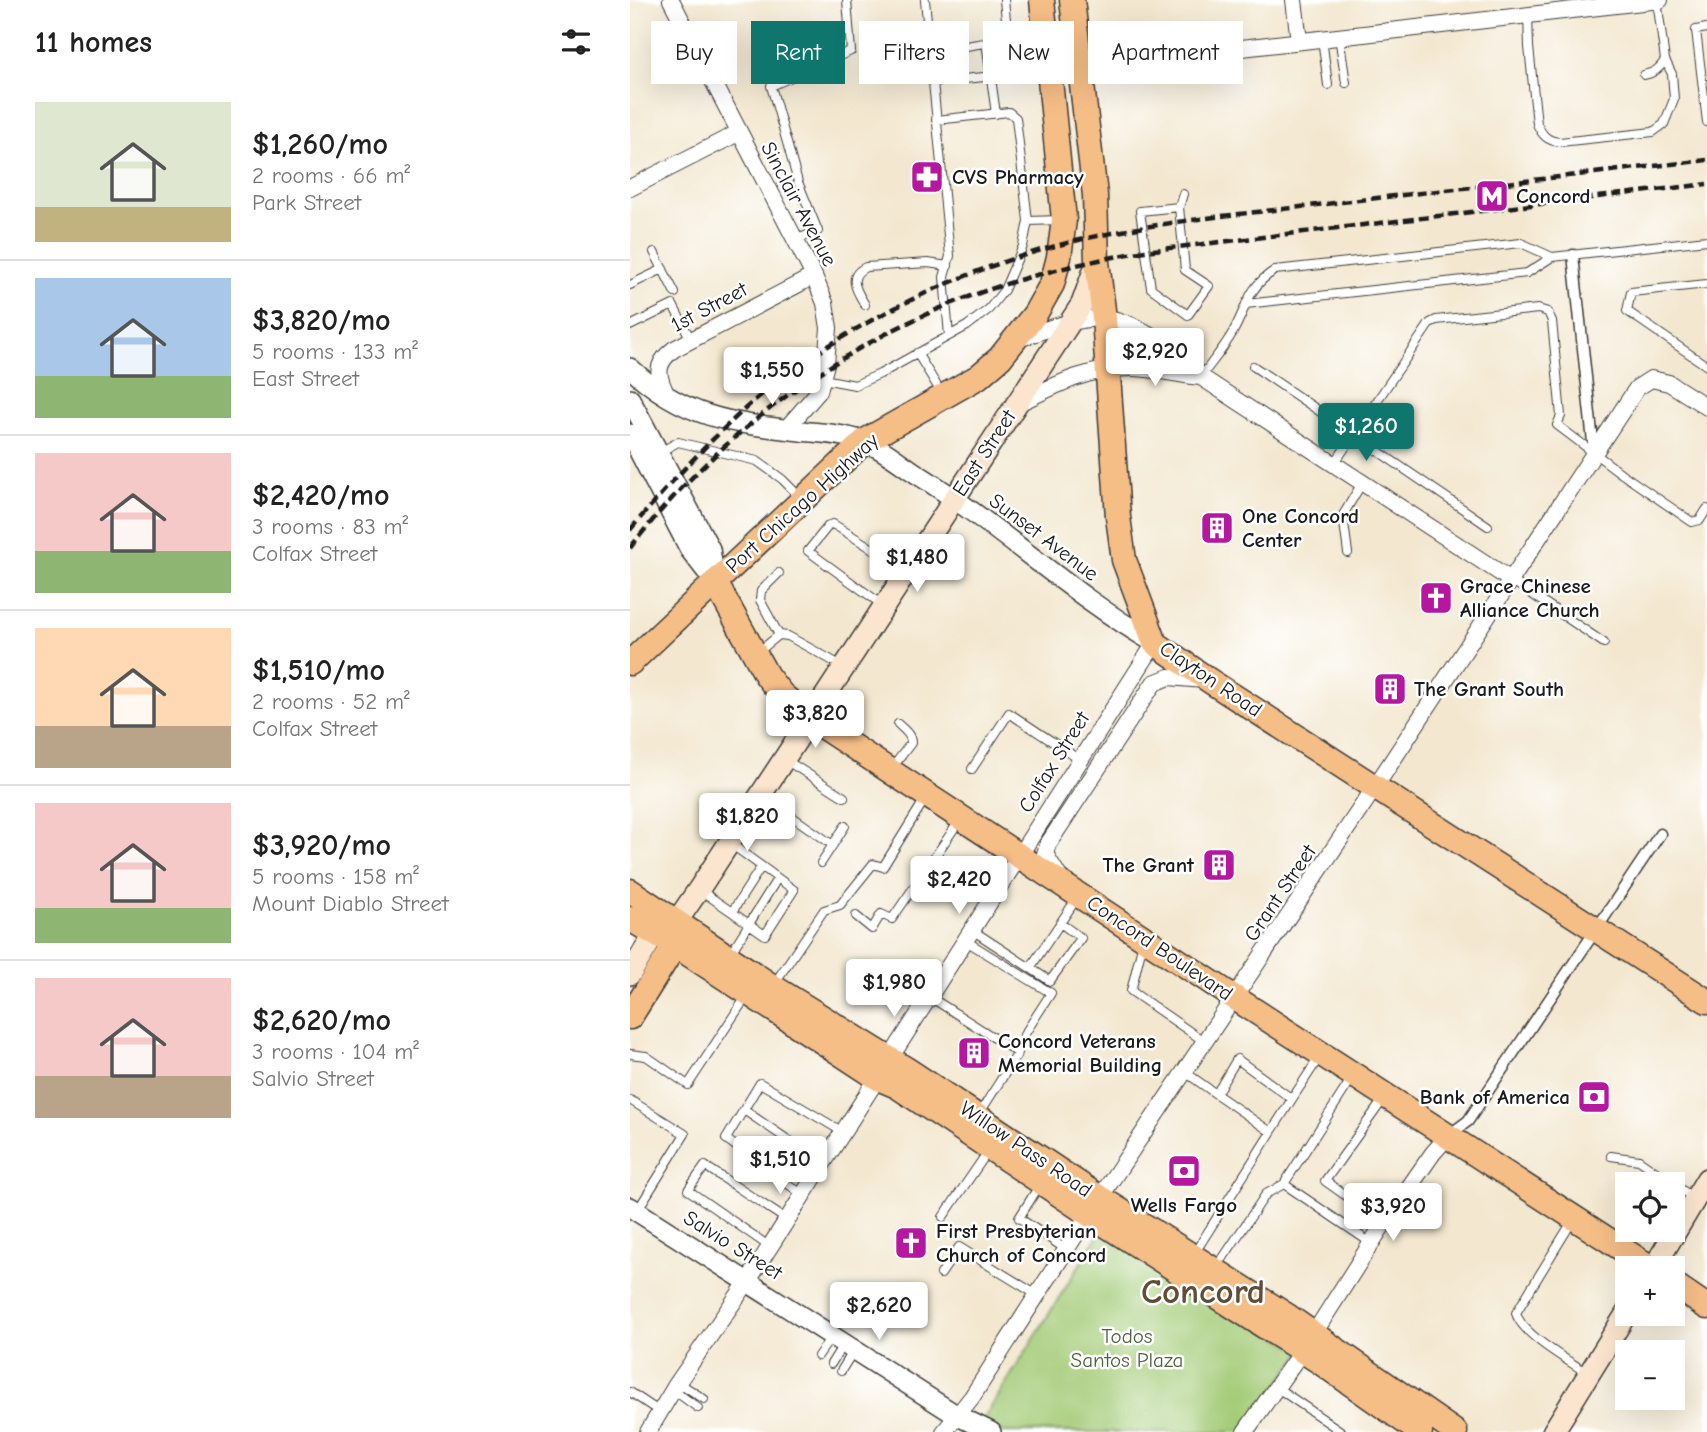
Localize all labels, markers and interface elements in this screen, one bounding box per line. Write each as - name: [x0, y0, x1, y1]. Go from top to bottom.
- chip: Buy: [651, 21, 737, 84]
- chip: Rent: [751, 21, 845, 84]
- chip: Filters: [859, 21, 969, 84]
- chip: New: [983, 21, 1074, 84]
- chip: Apartment: [1088, 21, 1243, 84]
- icon: filters: [557, 23, 595, 61]
- text: 11 homes: [35, 25, 152, 60]
- text: $1,260/mo: [252, 127, 388, 162]
- icon: home: [91, 130, 175, 214]
- street label: Sinclair Avenue: [756, 138, 842, 270]
- pharmacy icon: CVS Pharmacy: [908, 158, 946, 196]
- text: 2 rooms · 66 m²: [252, 162, 410, 189]
- place label: CVS Pharmacy: [952, 165, 1084, 189]
- metro station icon: Concord: [1473, 177, 1511, 215]
- place label: Concord: [1516, 184, 1590, 208]
- text: Park Street: [252, 189, 361, 216]
- street label: 1st Street: [667, 277, 752, 337]
- text: $3,820/mo: [252, 303, 391, 338]
- icon: home: [91, 306, 175, 390]
- pin: $2,920: [1098, 328, 1212, 388]
- text: $2,920: [1122, 337, 1188, 364]
- text: 5 rooms · 133 m²: [252, 338, 418, 365]
- pin: $1,550: [715, 348, 829, 407]
- text: $1,550: [740, 356, 804, 383]
- text: East Street: [252, 365, 359, 392]
- pin: $1,260: [1309, 404, 1423, 463]
- street label: East Street: [947, 405, 1021, 501]
- text: $1,260: [1334, 412, 1398, 439]
- street label: Port Chicago Highway: [721, 428, 884, 578]
- text: $2,420/mo: [252, 478, 389, 513]
- icon: home: [91, 481, 175, 565]
- street label: Sunset Avenue: [985, 488, 1103, 586]
- place label: One Concord Center: [1242, 504, 1359, 552]
- building icon: One Concord Center: [1198, 509, 1236, 547]
- text: 3 rooms · 83 m²: [252, 513, 408, 540]
- pin: $1,480: [860, 534, 974, 594]
- text: Colfax Street: [252, 540, 377, 567]
- text: $1,480: [886, 543, 949, 570]
- place label: Grace Chinese Alliance Church: [1460, 574, 1600, 622]
- church icon: Grace Chinese Alliance Church: [1417, 579, 1455, 617]
- street label: Clayton Road: [1155, 636, 1267, 722]
- text: $1,510/mo: [252, 653, 385, 688]
- icon: home: [91, 656, 175, 740]
- building icon: The Grant South: [1371, 670, 1409, 708]
- place label: The Grant South: [1414, 677, 1564, 701]
- text: 2 rooms · 52 m²: [252, 688, 410, 715]
- pin: $3,820: [758, 690, 872, 750]
- text: $3,820: [782, 699, 848, 726]
- street label: Colfax Street: [1013, 706, 1095, 817]
- text: Colfax Street: [252, 715, 377, 742]
- pin: $1,820: [690, 794, 804, 853]
- text: $1,820: [715, 802, 779, 829]
- text: $3,920/mo: [252, 828, 391, 863]
- icon: home: [91, 831, 175, 915]
- street label: Grant Street: [1239, 839, 1322, 946]
- building icon: The Grant: [1200, 846, 1238, 884]
- place label: The Grant: [1103, 853, 1195, 877]
- pin: $2,420: [902, 856, 1016, 916]
- text: 5 rooms · 158 m²: [252, 863, 419, 890]
- text: $2,420: [926, 865, 992, 892]
- text: Mount Diablo Street: [252, 890, 449, 917]
- street label: Concord Boulevard: [1083, 890, 1237, 1006]
- pin: $1,980: [837, 960, 951, 1019]
- text: $1,980: [862, 968, 926, 995]
- text: $2,620/mo: [252, 1003, 391, 1038]
- icon: home: [91, 1006, 175, 1090]
- place label: Concord Veterans Memorial Building: [998, 1029, 1162, 1077]
- building icon: Concord Veterans Memorial Building: [955, 1034, 993, 1072]
- text: 3 rooms · 104 m²: [252, 1038, 419, 1065]
- text: Salvio Street: [252, 1065, 374, 1092]
- bank icon: Bank of America: [1575, 1078, 1613, 1116]
- place label: Bank of America: [1420, 1085, 1570, 1109]
- street label: Willow Pass Road: [955, 1096, 1097, 1202]
- pin: $1,510: [723, 1136, 837, 1196]
- text: $1,510: [749, 1145, 811, 1172]
- bank icon: Wells Fargo: [1165, 1152, 1203, 1190]
- map controls: [1615, 1172, 1685, 1410]
- button: locate: [1615, 1172, 1685, 1242]
- pin: $3,920: [1336, 1184, 1450, 1243]
- text: $3,920: [1360, 1192, 1426, 1219]
- place label: Wells Fargo: [1131, 1193, 1237, 1217]
- street label: Salvio Street: [679, 1205, 787, 1285]
- place label: First Presbyterian Church of Concord: [936, 1219, 1106, 1267]
- church icon: First Presbyterian Church of Concord: [892, 1224, 930, 1262]
- button: +: [1615, 1256, 1685, 1326]
- district label: Concord: [1141, 1271, 1265, 1312]
- pin: $2,620: [822, 1282, 936, 1342]
- text: $2,620: [846, 1291, 912, 1318]
- park label: Todos Santos Plaza: [1071, 1324, 1183, 1372]
- button: −: [1615, 1340, 1685, 1410]

